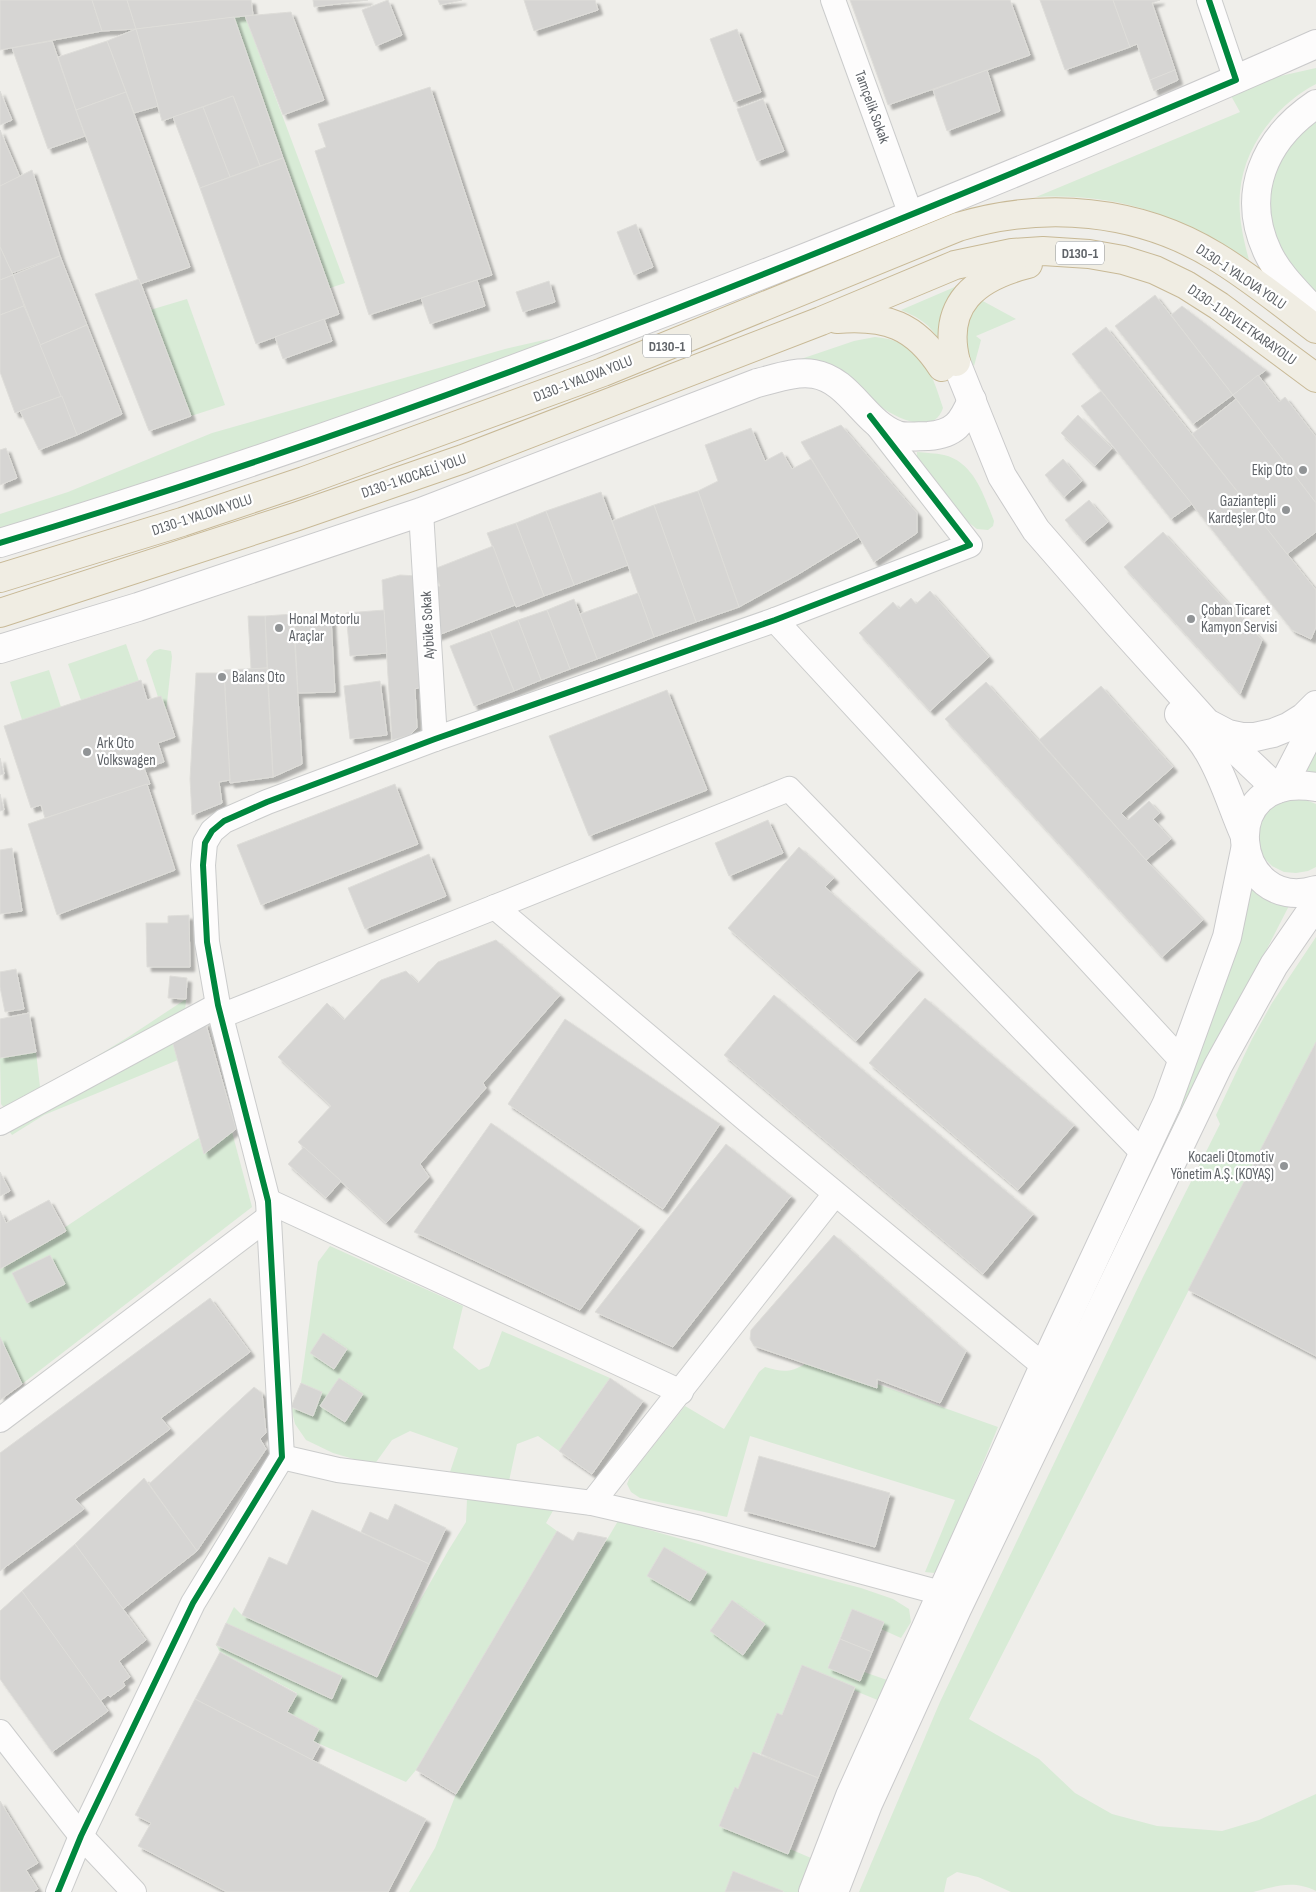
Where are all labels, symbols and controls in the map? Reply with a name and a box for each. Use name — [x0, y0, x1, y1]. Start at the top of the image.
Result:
street label: Tamçelik Sokak — [850, 68, 894, 146]
street label: D130-1 YALOVA YOLU — [1192, 240, 1290, 314]
road number: D130-1 — [1056, 242, 1104, 264]
street label: D130-1 DEVLETKARAYOLU — [1184, 280, 1300, 370]
road number: D130-1 — [643, 334, 691, 358]
street label: D130-1 YALOVA YOLU — [531, 351, 635, 407]
street label: D130-1 KOCAELİ YOLU — [359, 449, 469, 503]
place label: Ekip Oto — [1252, 461, 1293, 480]
marker: Ekip Oto — [1297, 464, 1309, 476]
street label: D130-1 YALOVA YOLU — [149, 490, 255, 540]
place label: Gaziantepli Kardeşler Oto — [1208, 492, 1276, 528]
marker: Gaziantepli Kardeşler Oto — [1280, 504, 1292, 516]
street label: Aybüke Sokak — [417, 590, 439, 661]
place label: Çoban Ticaret Kamyon Servisi — [1201, 601, 1278, 637]
place label: Honal Motorlu Araçlar — [288, 610, 359, 646]
marker: Çoban Ticaret Kamyon Servisi — [1185, 613, 1197, 625]
marker: Honal Motorlu Araçlar — [273, 622, 285, 634]
place label: Balans Oto — [232, 668, 285, 687]
marker: Balans Oto — [216, 671, 228, 683]
place label: Ark Oto Volkswagen — [96, 734, 156, 770]
marker: Ark Oto Volkswagen — [81, 746, 93, 758]
place label: Kocaeli Otomotiv Yönetim A.Ş. (KOYAŞ) — [1171, 1148, 1274, 1184]
marker: Kocaeli Otomotiv Yönetim A.Ş. (KOYAŞ) — [1278, 1160, 1290, 1172]

